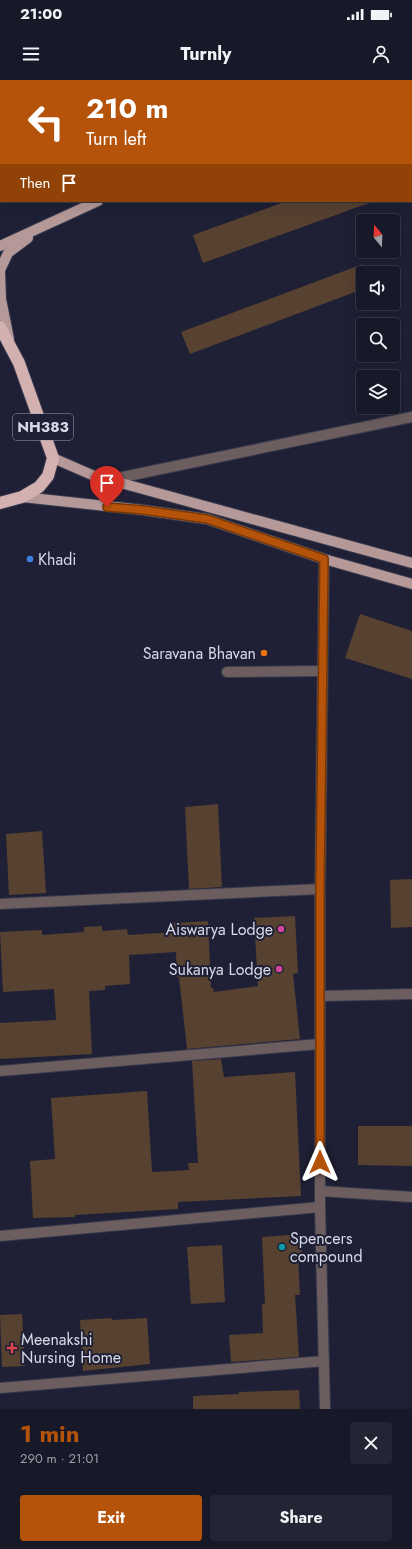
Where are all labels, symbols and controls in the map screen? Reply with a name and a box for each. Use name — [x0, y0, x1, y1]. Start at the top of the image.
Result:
text: 21:00 — [20, 3, 62, 25]
text: Turnly — [181, 41, 232, 67]
icon: menu — [20, 43, 42, 65]
icon: person — [370, 43, 392, 65]
text: 210 m — [86, 88, 169, 129]
icon: left — [20, 96, 72, 148]
text: Turn left — [86, 126, 146, 152]
text: Then — [20, 172, 50, 194]
icon: arrive — [58, 172, 80, 194]
north arrow — [356, 214, 400, 258]
map controls — [356, 214, 400, 414]
button: sound — [356, 266, 400, 310]
button: search — [356, 318, 400, 362]
button: layers — [356, 370, 400, 414]
road number: NH383 — [13, 414, 73, 440]
pin — [90, 466, 124, 507]
icon: arrive — [96, 472, 118, 494]
place label: Khadi — [38, 548, 76, 571]
marker: Khadi — [25, 554, 35, 564]
place label: Saravana Bhavan — [143, 642, 256, 665]
marker: Saravana Bhavan — [259, 648, 269, 658]
place label: Aiswarya Lodge — [165, 918, 273, 941]
marker: Aiswarya Lodge — [276, 924, 286, 934]
place label: Sukanya Lodge — [169, 958, 271, 981]
marker: Sukanya Lodge — [274, 964, 284, 974]
position arrow — [299, 1141, 341, 1183]
place label: Spencers compound — [290, 1227, 363, 1268]
marker: Spencers compound — [277, 1242, 287, 1252]
place label: Meenakshi Nursing Home — [21, 1328, 121, 1369]
marker: Meenakshi Nursing Home — [6, 1342, 18, 1354]
text: 1 min — [20, 1416, 80, 1451]
button: close — [350, 1422, 392, 1464]
text: 290 m · 21:01 — [20, 1449, 99, 1468]
button: Exit — [20, 1495, 202, 1541]
button: Share — [210, 1495, 392, 1541]

